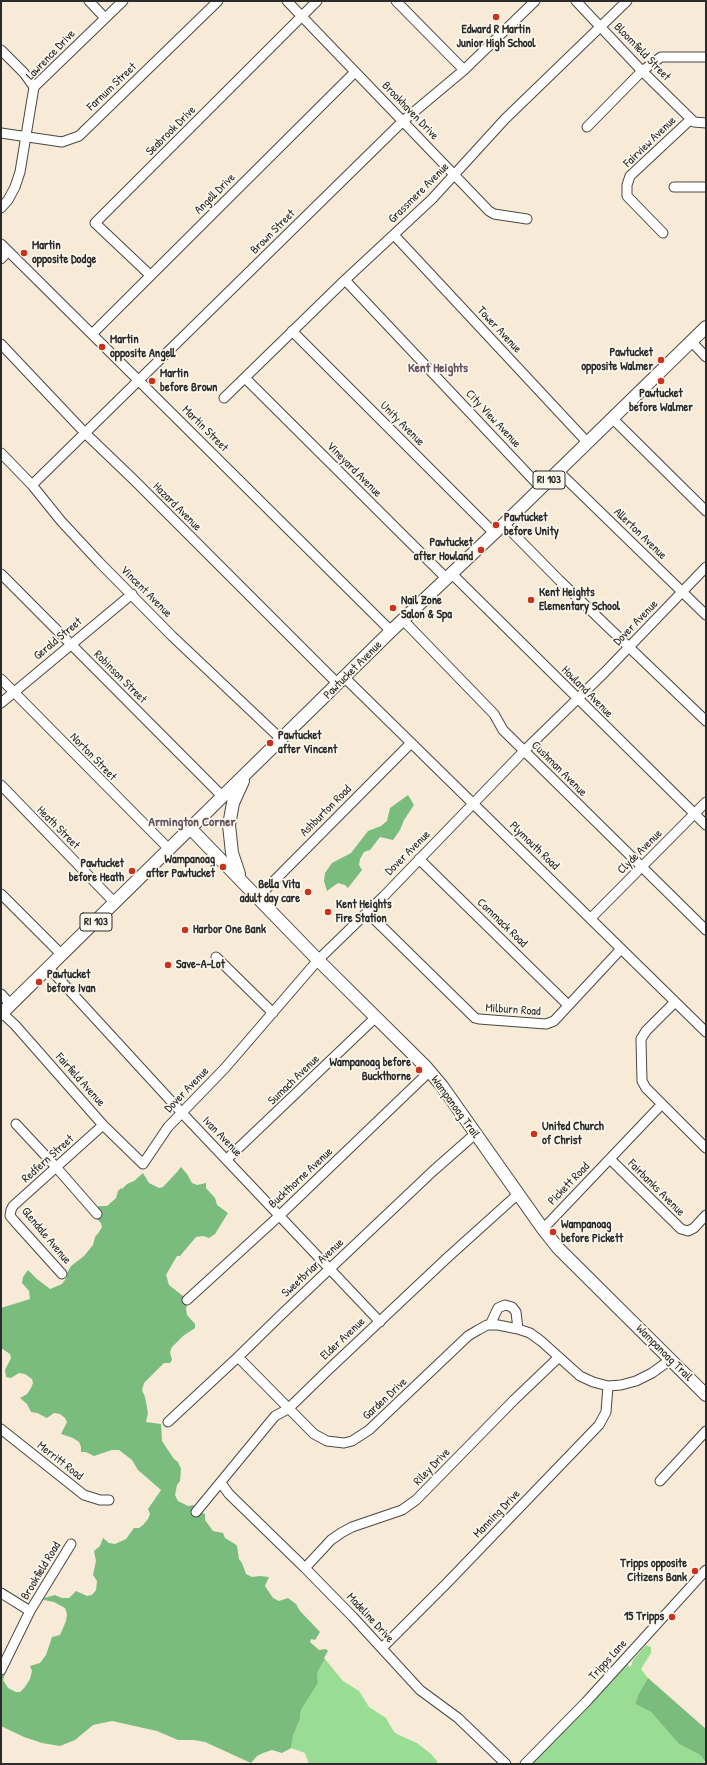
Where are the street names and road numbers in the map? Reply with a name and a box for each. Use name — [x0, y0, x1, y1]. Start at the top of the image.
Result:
street label: Bloomfield Street — [611, 20, 673, 84]
street label: Lawrence Drive — [23, 27, 79, 83]
street label: Farnum Street — [84, 60, 140, 114]
street label: Brookhaven Drive — [379, 79, 441, 143]
street label: Seabrook Drive — [143, 103, 199, 159]
street label: Fairview Avenue — [621, 113, 679, 171]
street label: Grassmere Avenue — [386, 160, 452, 226]
street label: Angell Drive — [192, 171, 238, 217]
street label: Brown Street — [248, 207, 298, 257]
street label: Tower Avenue — [474, 304, 524, 356]
street label: City View Avenue — [462, 387, 524, 451]
street label: Unity Avenue — [377, 399, 427, 449]
street label: Martin Street — [179, 403, 231, 455]
street label: Vineyard Avenue — [323, 439, 385, 501]
road number: RI 103 — [533, 471, 565, 489]
street label: Hazard Avenue — [150, 480, 204, 534]
street label: Allerton Avenue — [611, 505, 669, 563]
street label: Vincent Avenue — [117, 563, 175, 621]
street label: Dover Avenue — [611, 597, 661, 649]
street label: Gerald Street — [31, 615, 85, 663]
street label: Pawtucket Avenue — [321, 638, 385, 702]
street label: Robinson Street — [91, 648, 149, 706]
street label: Howland Avenue — [558, 663, 616, 721]
street label: Norton Street — [67, 730, 119, 784]
street label: Cushman Avenue — [528, 738, 590, 800]
street label: Ashburton Road — [297, 782, 355, 840]
street label: Heath Street — [33, 803, 83, 853]
street label: Plymouth Road — [506, 819, 562, 873]
street label: Dover Avenue — [382, 827, 434, 879]
street label: Clyde Avenue — [615, 827, 665, 877]
street label: Commack Road — [474, 895, 530, 951]
road number: RI 103 — [80, 913, 112, 931]
street label: Milburn Road — [485, 1001, 541, 1019]
street label: Fairfield Avenue — [52, 1050, 108, 1110]
street label: Sumach Avenue — [265, 1052, 323, 1108]
street label: Dover Avenue — [162, 1064, 212, 1116]
street label: Wampanoag Trail — [427, 1073, 483, 1141]
street label: Ivan Avenue — [199, 1114, 245, 1160]
street label: Redfern Street — [19, 1132, 77, 1186]
street label: Buckthorne Avenue — [266, 1145, 336, 1211]
street label: Fairbanks Avenue — [625, 1157, 687, 1219]
street label: Pickett Road — [545, 1160, 593, 1208]
street label: Glendale Avenue — [18, 1205, 74, 1267]
street label: Sweetbriar Avenue — [279, 1236, 347, 1300]
street label: Elder Avenue — [318, 1315, 368, 1363]
street label: Wampanoag Trail — [633, 1322, 695, 1384]
street label: Garden Drive — [360, 1375, 410, 1423]
street label: Merritt Road — [34, 1439, 86, 1483]
street label: Riley Drive — [411, 1445, 453, 1489]
street label: Manning Drive — [470, 1487, 524, 1541]
street label: Brookfield Road — [18, 1539, 64, 1603]
street label: Madeline Drive — [343, 1590, 397, 1646]
street label: Tripps Lane — [586, 1637, 630, 1683]

